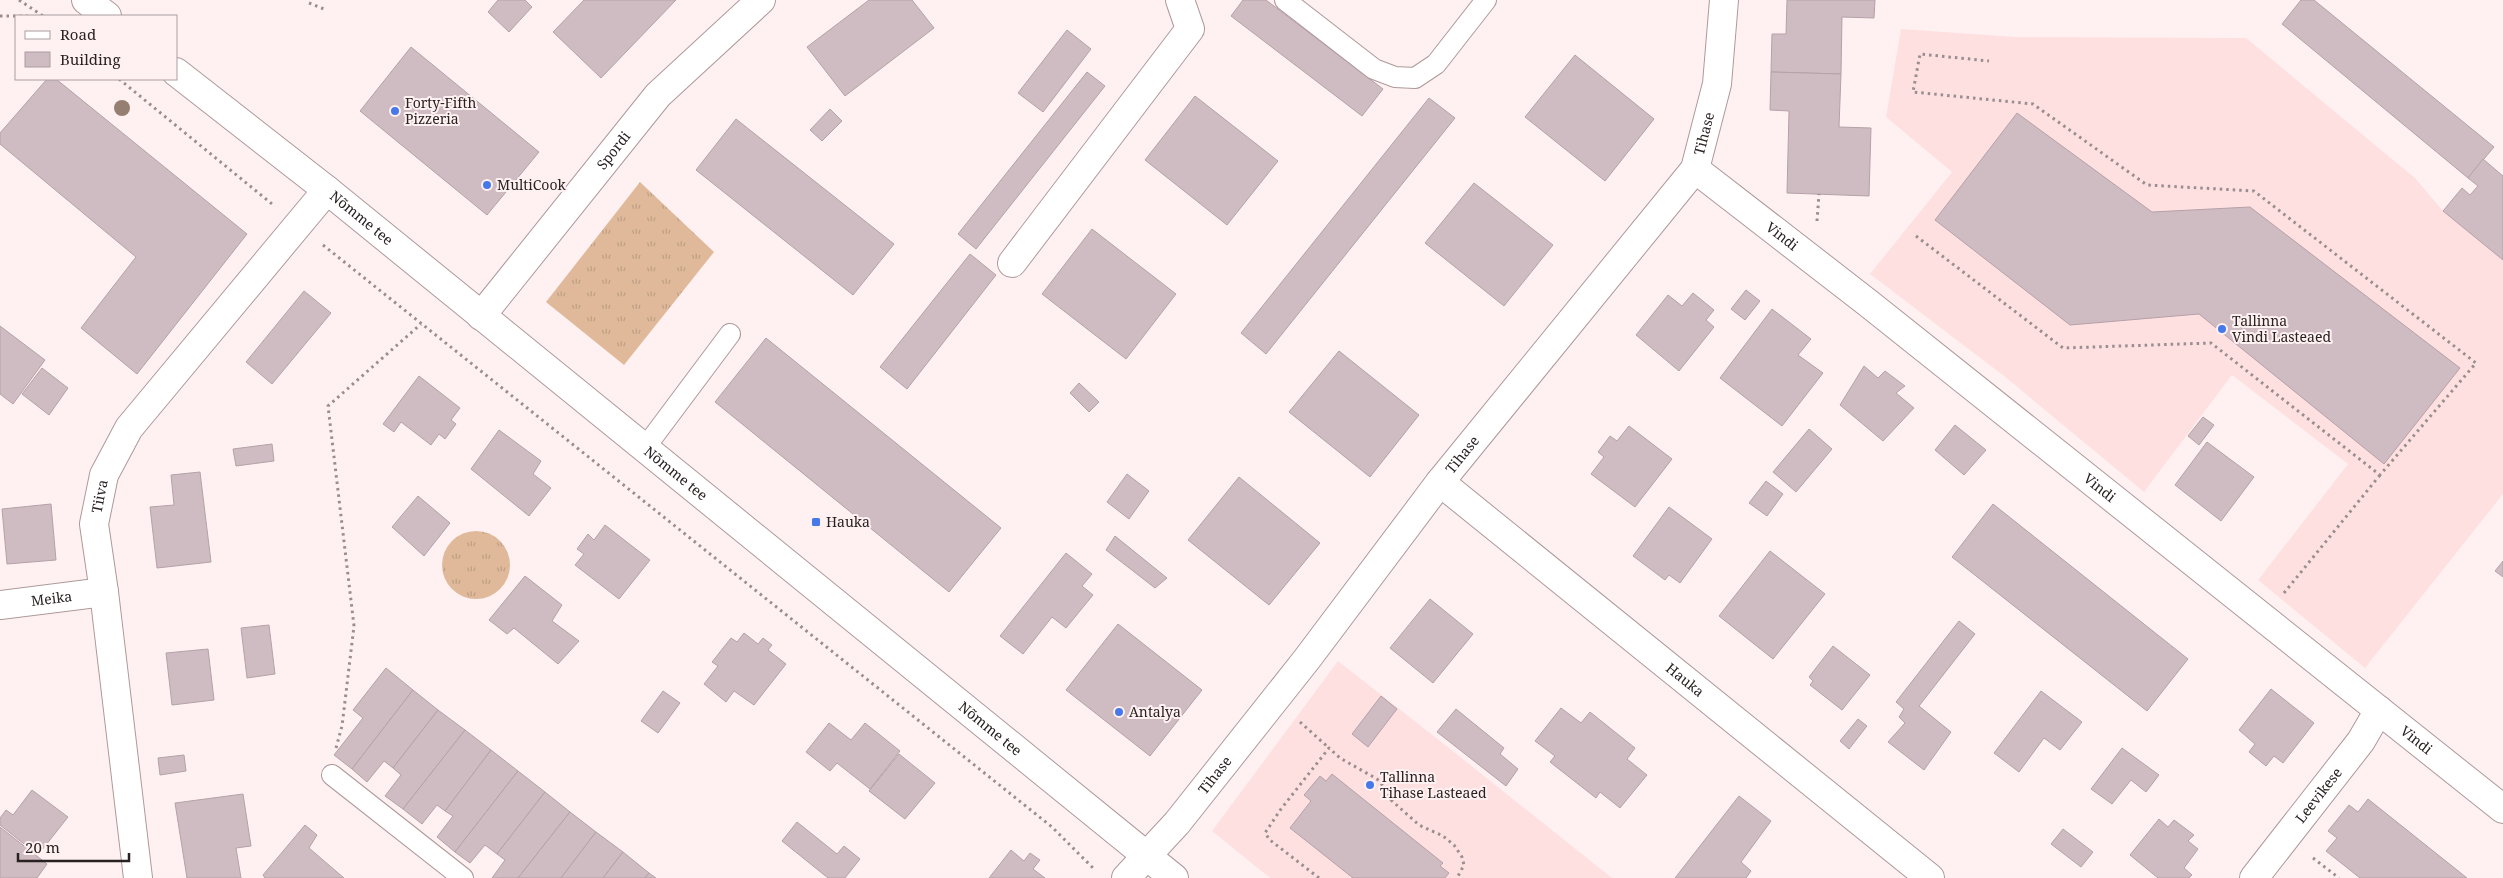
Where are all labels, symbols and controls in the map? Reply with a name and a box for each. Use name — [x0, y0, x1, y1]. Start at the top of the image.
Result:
legend — [15, 15, 178, 80]
text: Road — [60, 24, 96, 44]
text: Building — [60, 49, 121, 69]
place label: Forty-Fifth Pizzeria — [405, 93, 476, 128]
marker: Forty-Fifth Pizzeria — [389, 105, 401, 117]
street label: Tihase — [1689, 110, 1718, 157]
street label: Spordi — [592, 127, 635, 173]
place label: MultiCook — [497, 175, 567, 194]
marker: MultiCook — [481, 179, 493, 191]
street label: Nõmme tee — [326, 186, 397, 249]
street label: Vindi — [1762, 217, 1803, 255]
place label: Tallinna Vindi Lasteaed — [2232, 311, 2331, 346]
marker: Tallinna Vindi Lasteaed — [2216, 323, 2228, 335]
street label: Tihase — [1441, 431, 1483, 477]
street label: Nõmme tee — [641, 441, 712, 504]
street label: Vindi — [2080, 469, 2120, 506]
street label: Tiiva — [86, 478, 112, 515]
place label: Hauka — [826, 512, 870, 531]
marker: Hauka — [810, 516, 822, 528]
street label: Meika — [30, 586, 73, 610]
street label: Hauka — [1662, 658, 1708, 701]
street label: Nõmme tee — [955, 697, 1026, 760]
place label: Antalya — [1129, 702, 1181, 721]
marker: Antalya — [1113, 706, 1125, 718]
street label: Vindi — [2397, 721, 2437, 759]
street label: Tihase — [1193, 752, 1236, 798]
street label: Leevikese — [2291, 763, 2346, 827]
place label: Tallinna Tihase Lasteaed — [1380, 767, 1487, 802]
marker: Tallinna Tihase Lasteaed — [1364, 779, 1376, 791]
scale bar — [18, 830, 129, 862]
text: 20 m — [25, 837, 60, 857]

